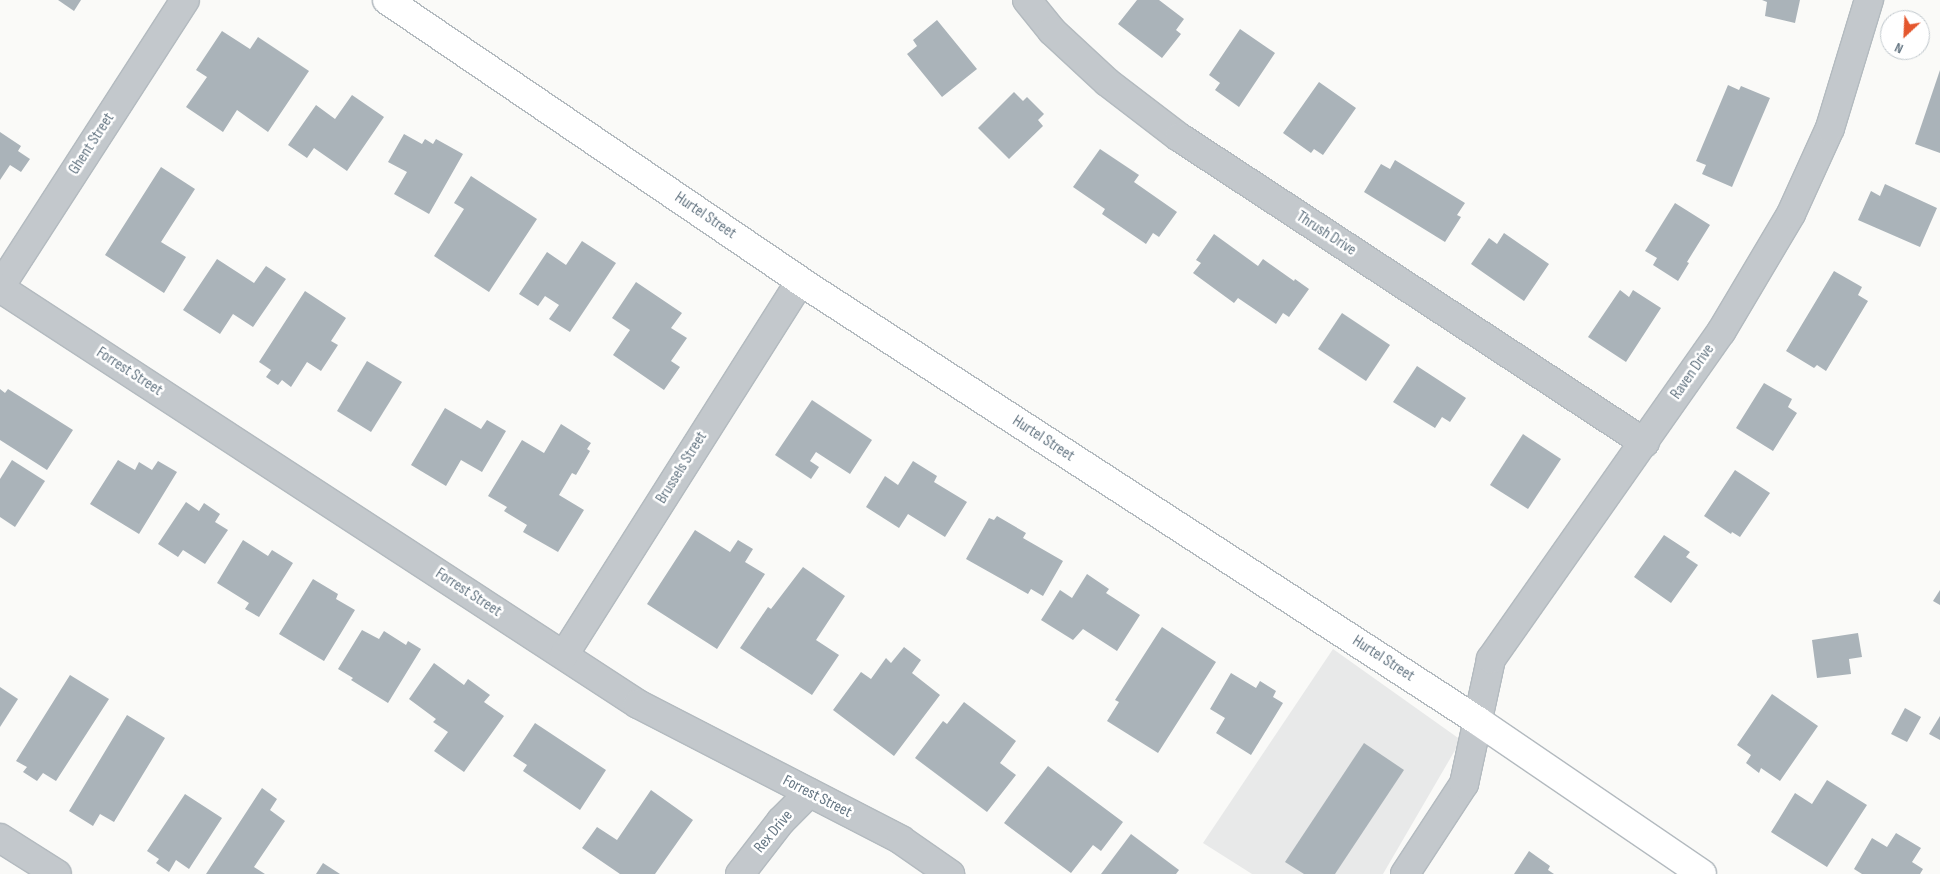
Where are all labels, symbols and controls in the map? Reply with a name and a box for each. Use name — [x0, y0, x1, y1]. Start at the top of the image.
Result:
north arrow — [1880, 10, 1930, 60]
text: N — [1892, 39, 1906, 57]
street label: Ghent Street — [65, 110, 119, 178]
street label: Hurtel Street — [671, 188, 739, 244]
street label: Thrush Drive — [1292, 208, 1360, 260]
street label: Raven Drive — [1667, 341, 1719, 403]
street label: Forrest Street — [92, 344, 166, 400]
street label: Hurtel Street — [1008, 412, 1078, 466]
street label: Brussels Street — [652, 428, 712, 508]
street label: Forrest Street — [431, 565, 505, 621]
street label: Hurtel Street — [1348, 632, 1418, 686]
street label: Forrest Street — [779, 771, 855, 823]
street label: Rex Drive — [751, 807, 797, 857]

